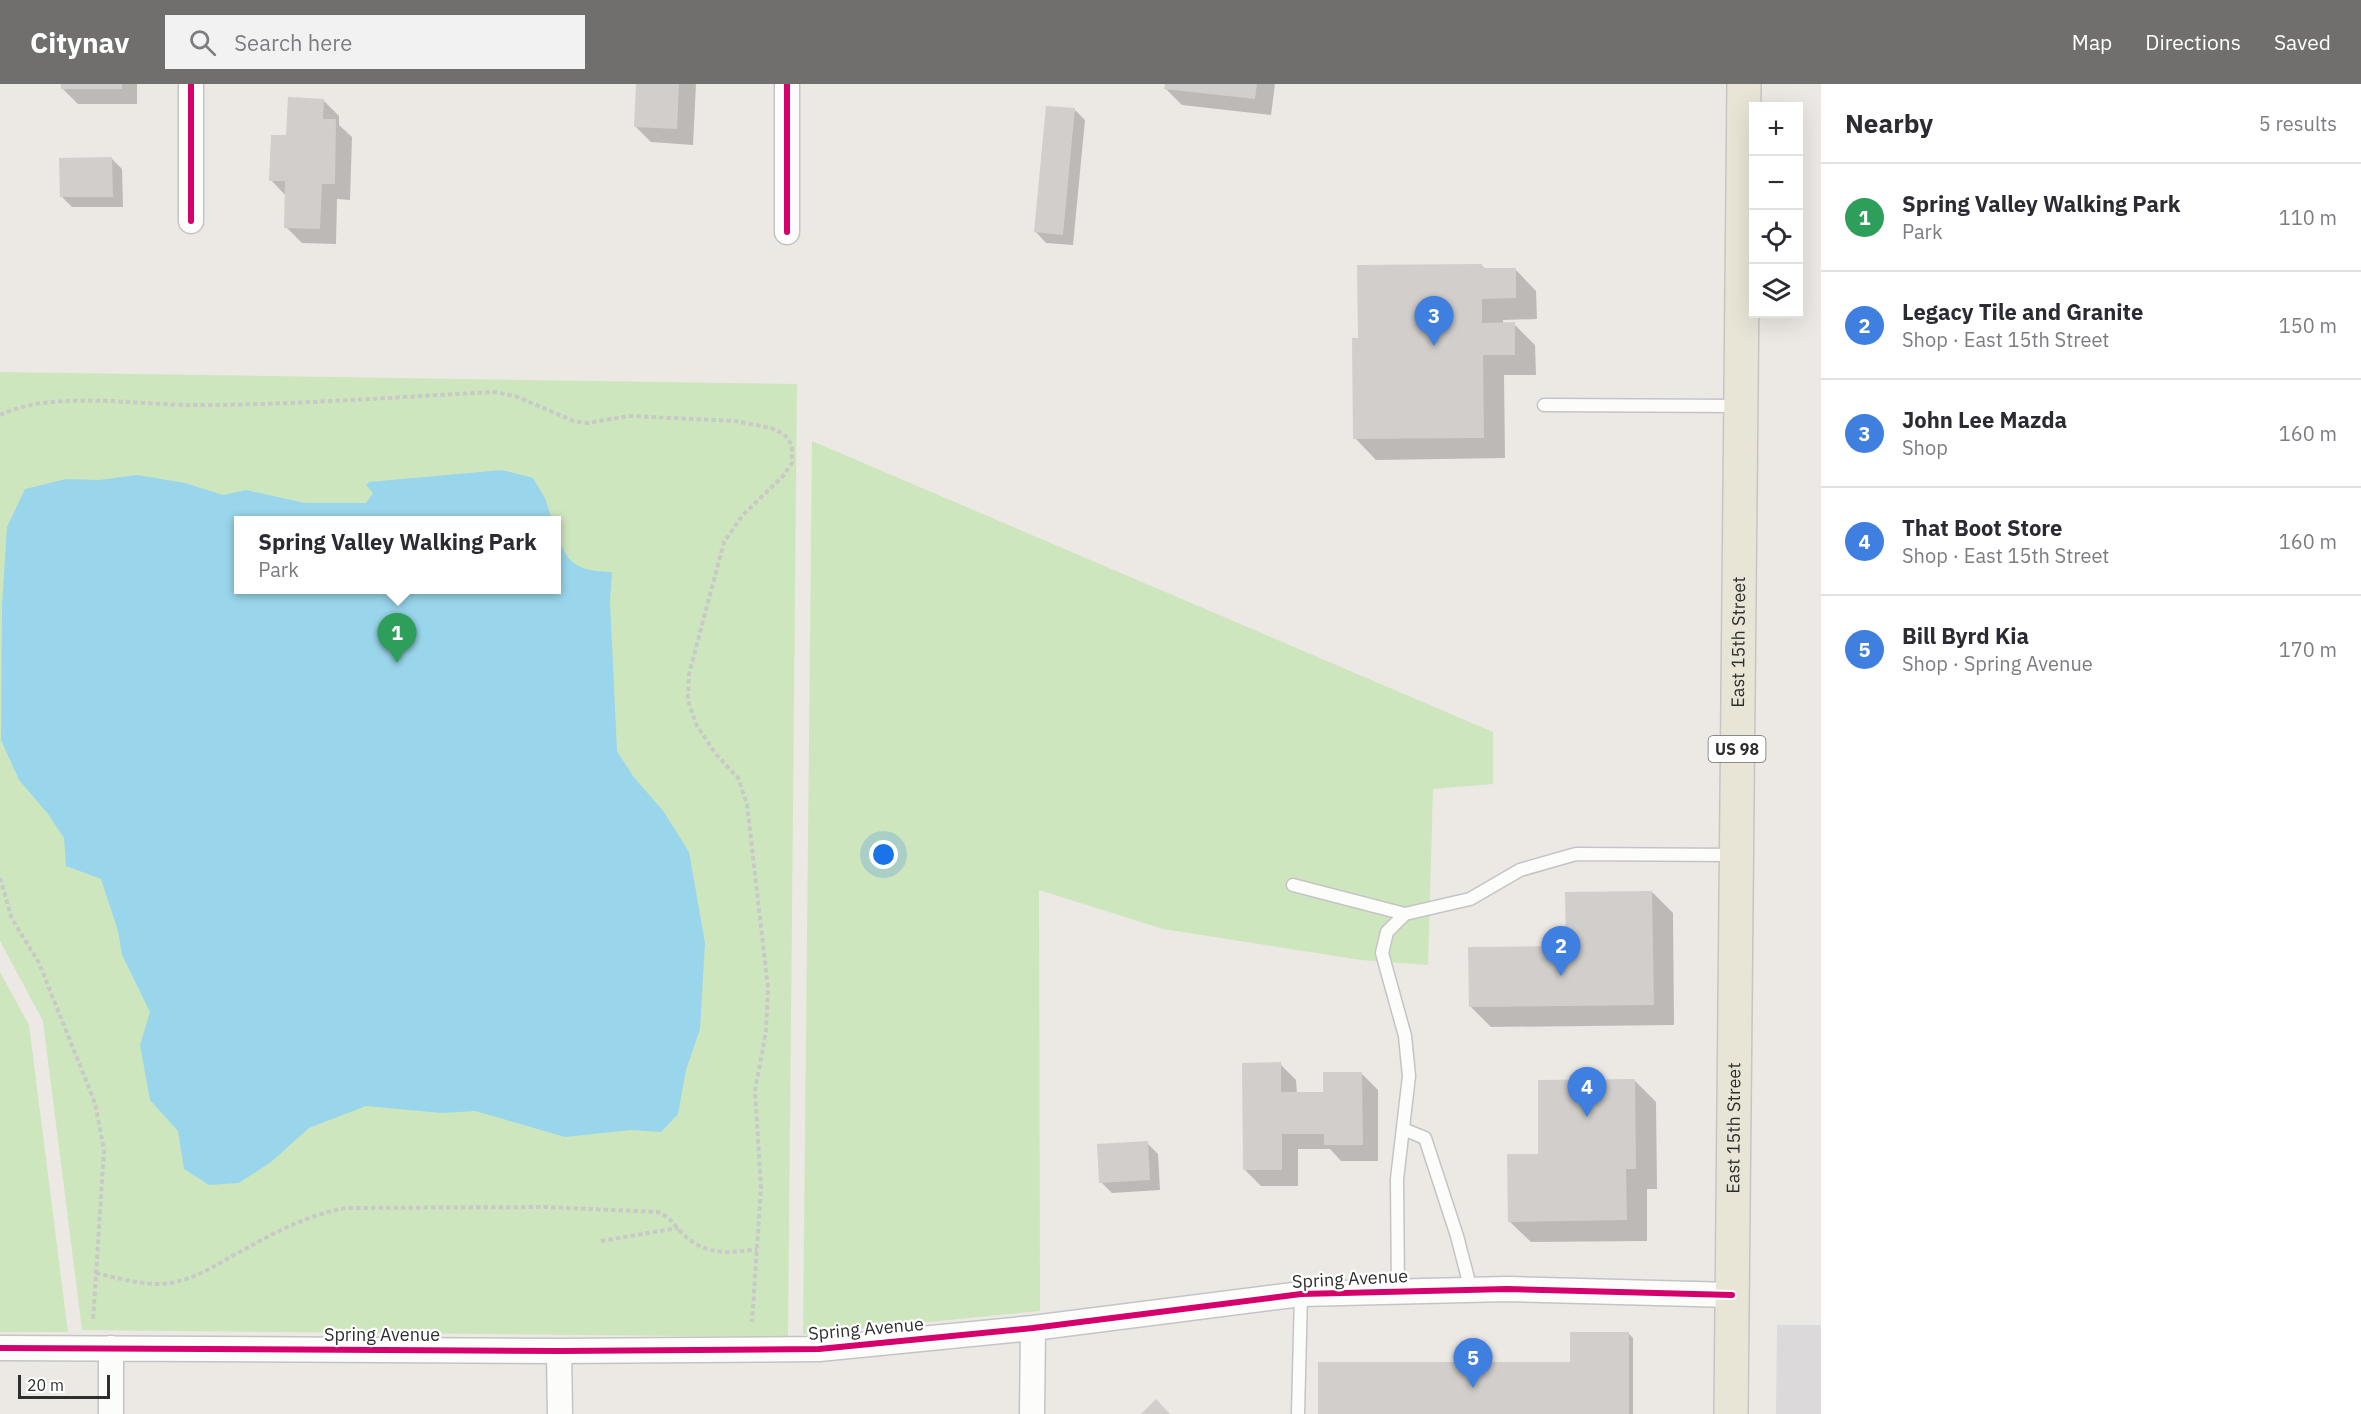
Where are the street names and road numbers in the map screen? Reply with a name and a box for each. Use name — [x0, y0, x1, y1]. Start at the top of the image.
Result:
street label: East 15th Street — [1726, 576, 1750, 708]
road number: US 98 — [1708, 736, 1766, 762]
street label: East 15th Street — [1721, 1062, 1745, 1194]
street label: Spring Avenue — [1291, 1264, 1409, 1293]
street label: Spring Avenue — [807, 1312, 925, 1345]
street label: Spring Avenue — [324, 1323, 440, 1346]

